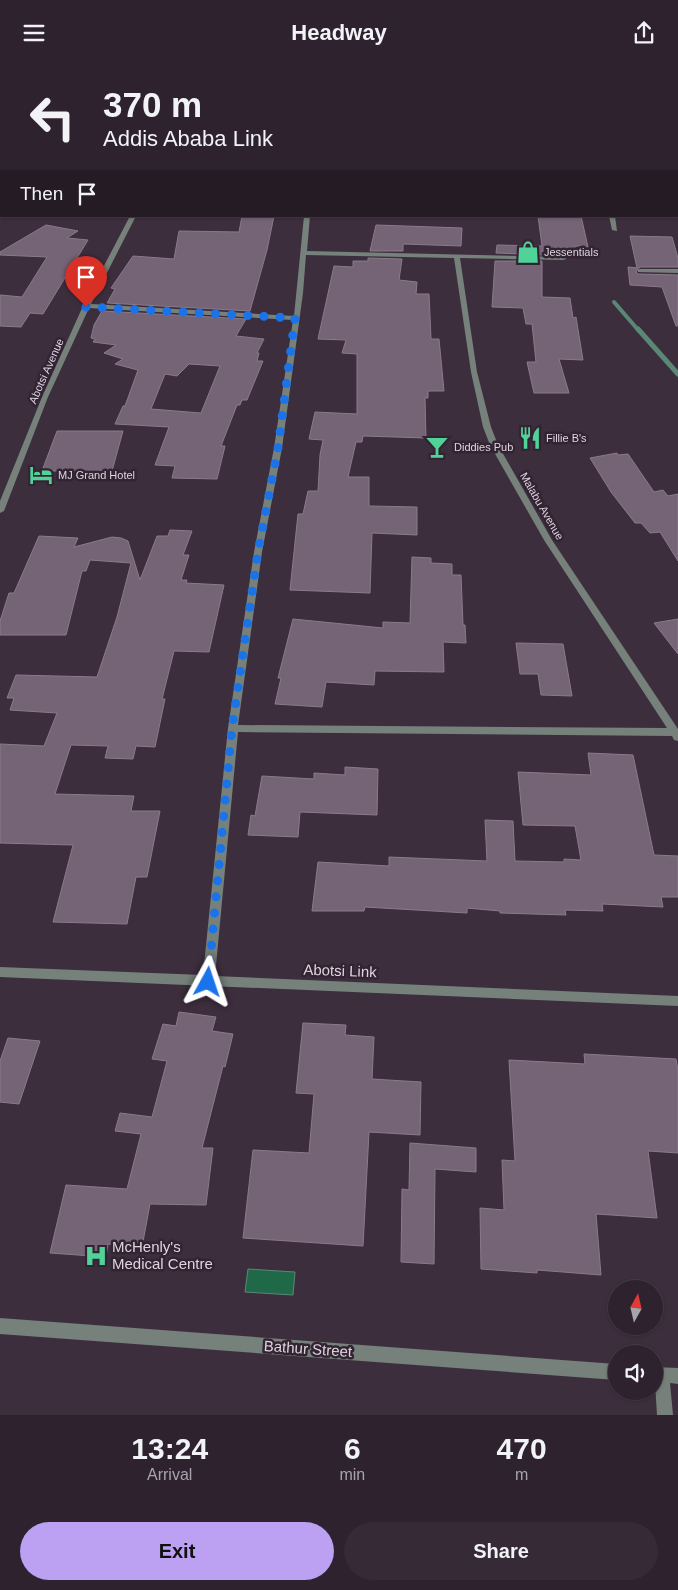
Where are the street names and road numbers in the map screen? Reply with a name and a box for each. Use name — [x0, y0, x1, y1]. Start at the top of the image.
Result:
street label: Abotsi Avenue — [26, 337, 66, 405]
street label: Malabu Avenue — [518, 470, 566, 542]
street label: Abotsi Link — [303, 961, 377, 980]
street label: Bathur Street — [263, 1337, 354, 1360]

